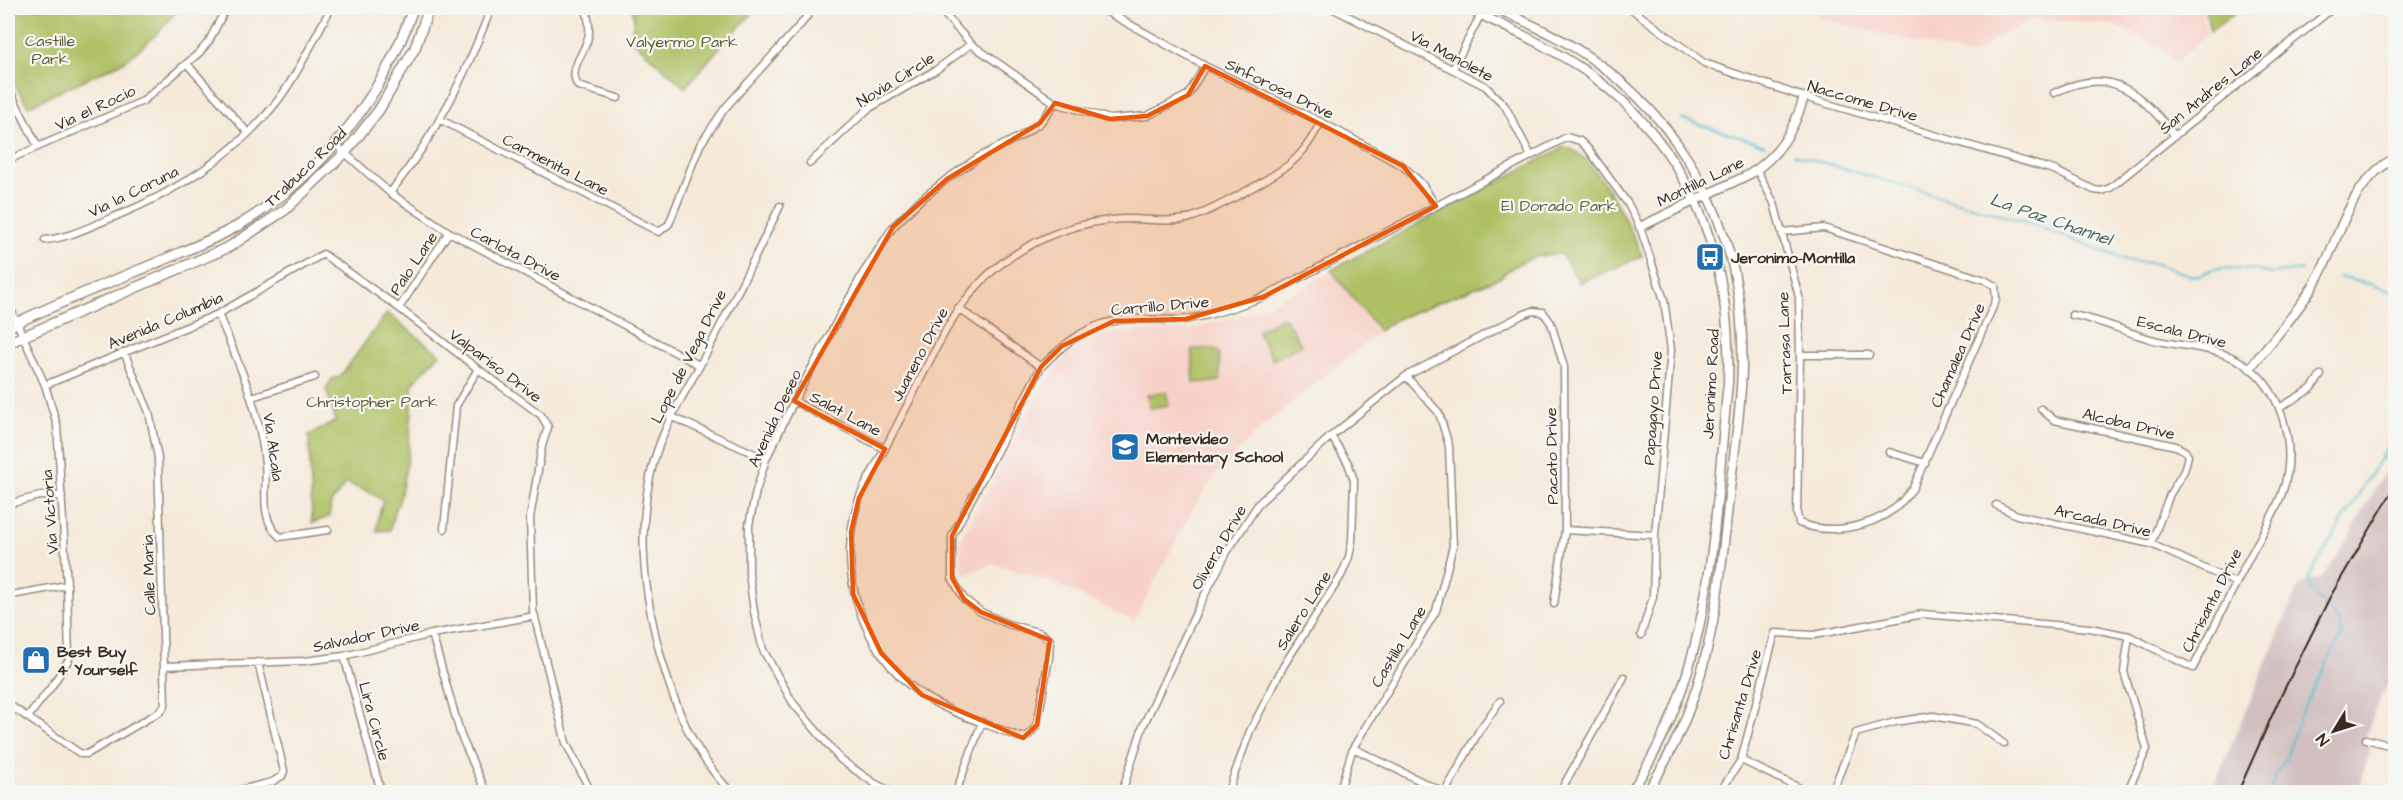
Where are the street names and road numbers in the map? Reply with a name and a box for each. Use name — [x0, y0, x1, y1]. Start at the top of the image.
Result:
street label: Via Manolete — [1406, 25, 1497, 87]
street label: San Andres Lane — [2154, 42, 2267, 139]
street label: Novia Circle — [852, 47, 939, 113]
street label: Sinforosa Drive — [1222, 53, 1338, 125]
street label: Naccome Drive — [1805, 75, 1921, 127]
street label: Via el Rocio — [52, 80, 139, 136]
street label: Trabuco Road — [260, 123, 352, 213]
street label: Carmenita Lane — [499, 129, 613, 201]
street label: Montilla Lane — [1653, 151, 1748, 213]
street label: Via la Coruna — [85, 161, 182, 223]
street label: Carlota Drive — [466, 221, 565, 287]
street label: Palo Lane — [385, 227, 443, 300]
street label: Lope de Vega Drive — [646, 285, 733, 428]
street label: Avenida Columbia — [104, 287, 226, 355]
street label: Carrillo Drive — [1110, 291, 1210, 321]
street label: Tarrasa Lane — [1772, 291, 1798, 394]
street label: Chamalea Drive — [1925, 299, 1991, 411]
street label: Juaneno Drive — [886, 303, 954, 405]
street label: Escala Drive — [2135, 310, 2229, 354]
street label: Valpariso Drive — [444, 324, 547, 408]
street label: Jeronimo Road — [1697, 329, 1725, 440]
street label: Papagayo Drive — [1638, 350, 1669, 466]
street label: Avenida Deseo — [743, 366, 807, 471]
street label: Salat Lane — [806, 386, 885, 442]
street label: Alcoba Drive — [2081, 403, 2177, 445]
street label: Pacato Drive — [1540, 407, 1564, 505]
street label: Via Alcala — [257, 412, 289, 483]
street label: Via Victoria — [36, 469, 64, 555]
street label: Arcada Drive — [2052, 499, 2154, 543]
street label: Olivera Drive — [1186, 501, 1252, 594]
street label: Calle Maria — [137, 534, 161, 615]
street label: Chrisanta Drive — [2176, 544, 2248, 656]
street label: Salero Lane — [1271, 566, 1337, 654]
street label: Castilla Lane — [1366, 601, 1432, 692]
street label: Salvador Drive — [311, 614, 422, 658]
street label: Chrisanta Drive — [1713, 646, 1767, 762]
street label: Lira Circle — [353, 679, 395, 763]

